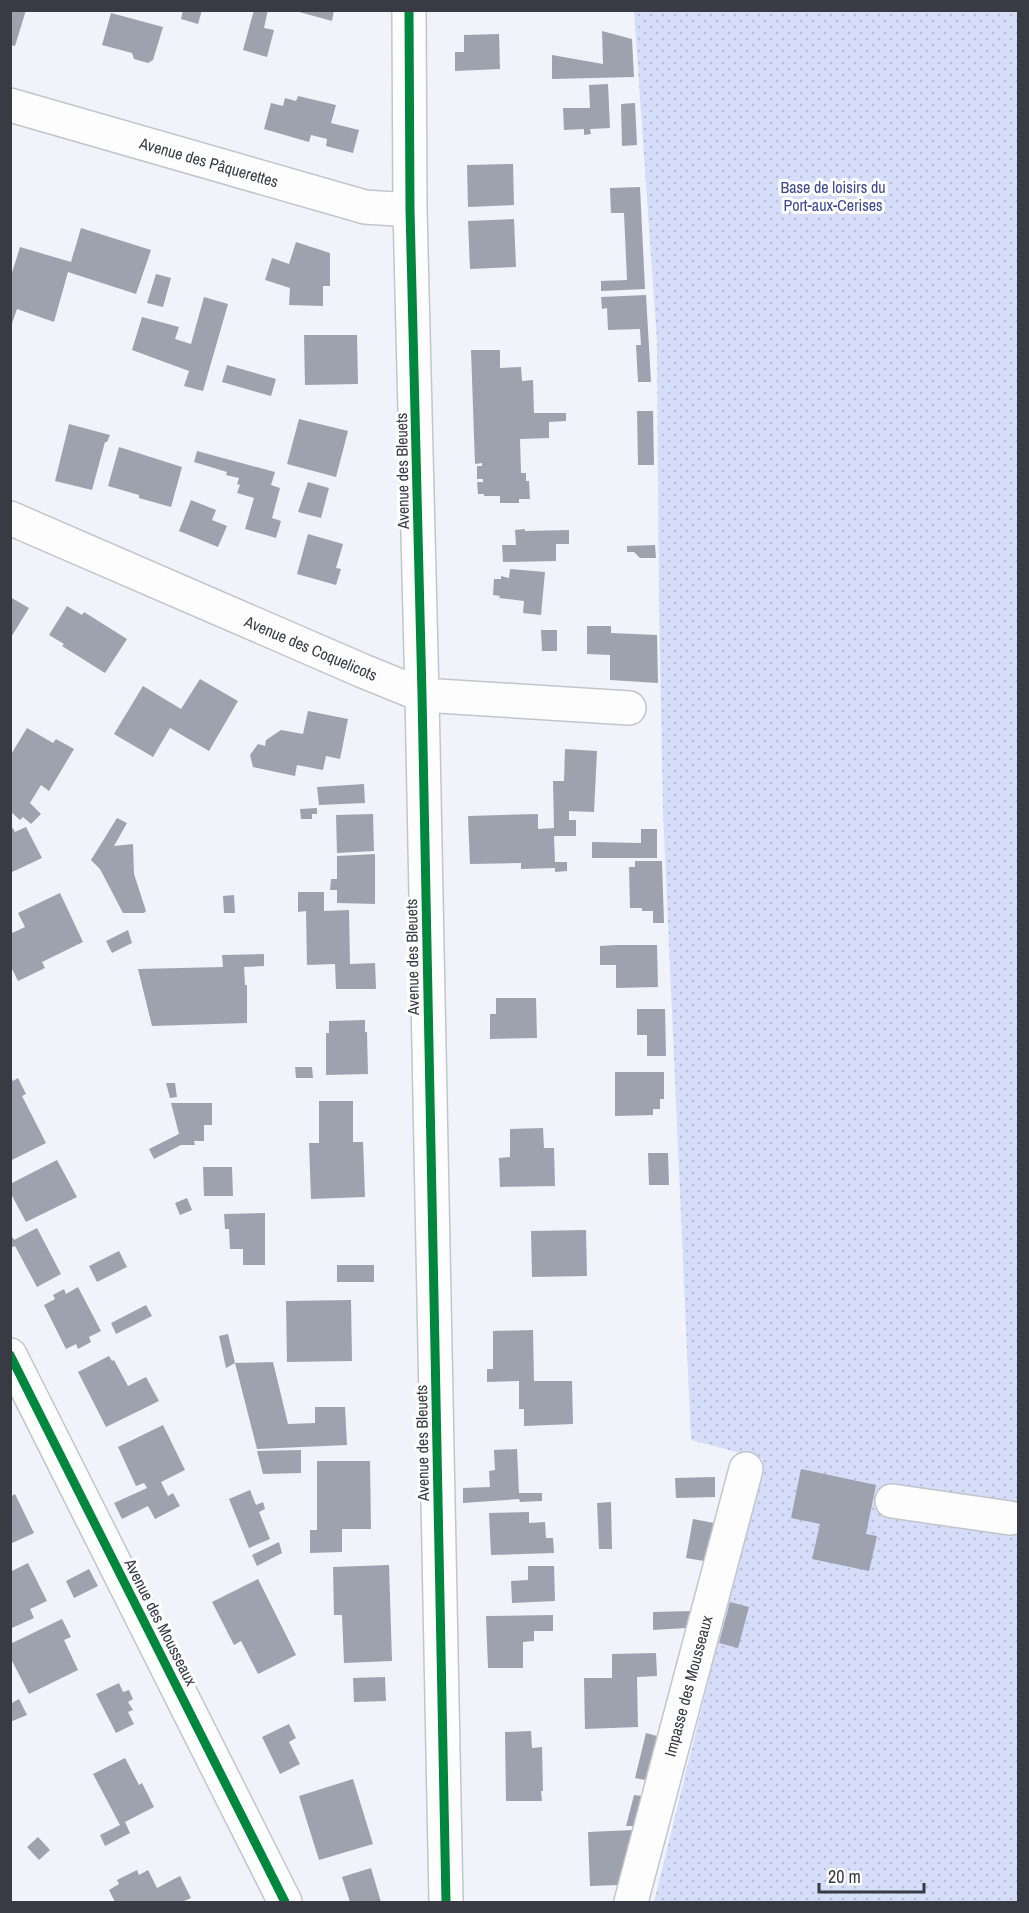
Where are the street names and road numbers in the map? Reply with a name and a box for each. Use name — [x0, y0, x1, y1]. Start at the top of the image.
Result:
street label: Avenue des Pâquerettes — [136, 131, 281, 192]
street label: Avenue des Bleuets — [390, 413, 414, 530]
street label: Avenue des Coquelicots — [240, 610, 381, 686]
street label: Avenue des Bleuets — [400, 899, 424, 1016]
street label: Avenue des Bleuets — [410, 1385, 434, 1502]
street label: Avenue des Mousseaux — [119, 1554, 203, 1690]
street label: Impasse des Mousseaux — [659, 1613, 718, 1759]

